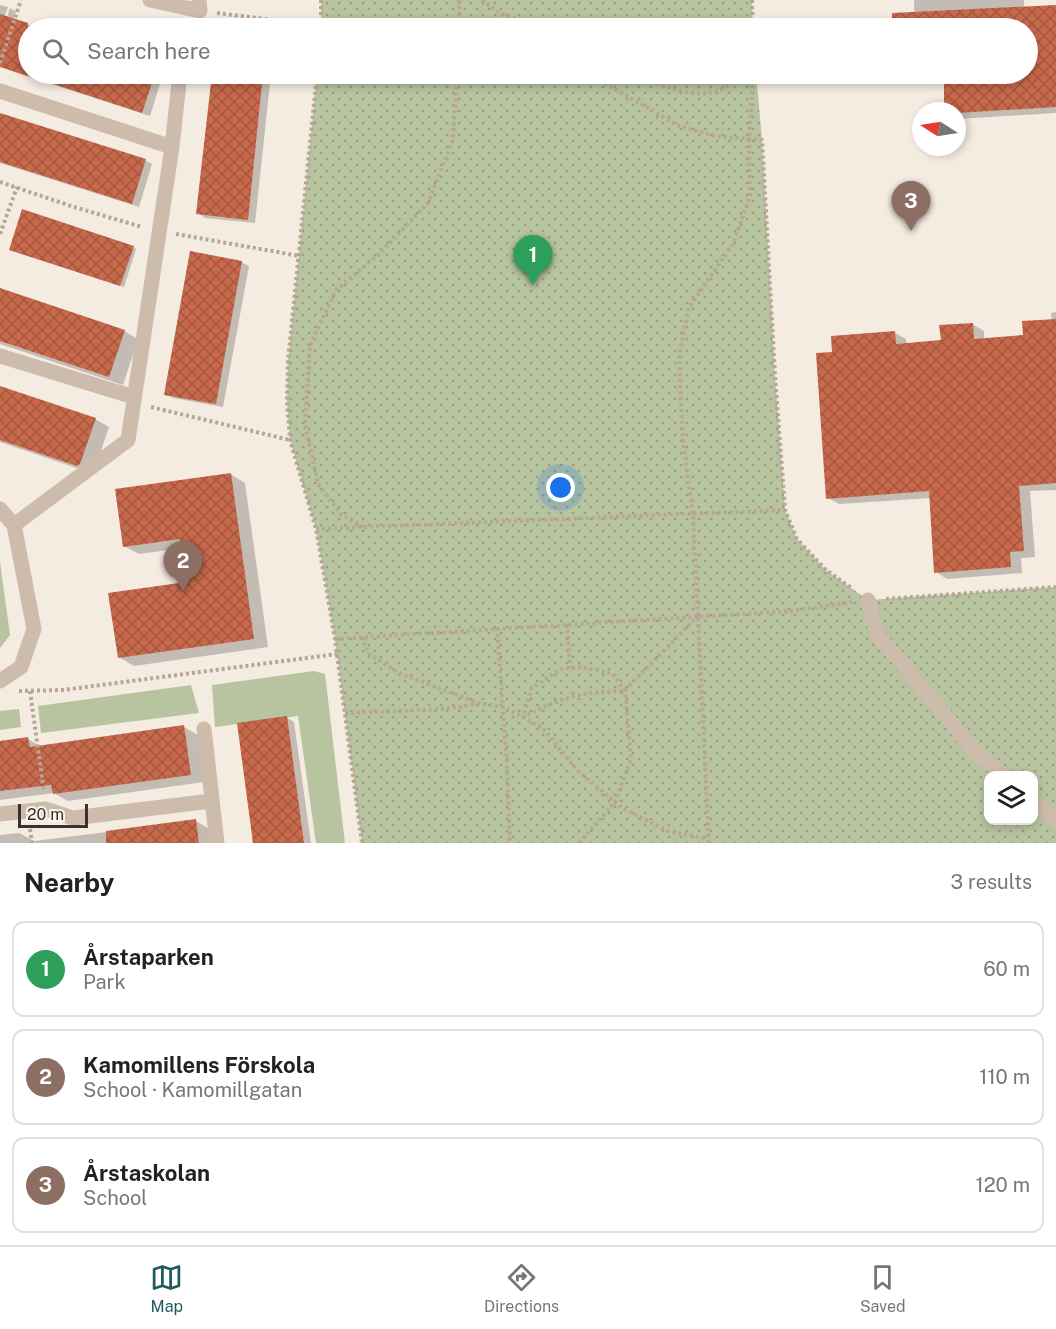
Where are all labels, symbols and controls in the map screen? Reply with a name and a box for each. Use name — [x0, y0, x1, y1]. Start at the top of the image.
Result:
search box — [18, 18, 1038, 84]
icon: search — [39, 35, 72, 68]
text: Search here — [87, 38, 211, 64]
north arrow — [912, 102, 966, 156]
pin: 3 — [892, 182, 930, 231]
pin: 1 — [514, 236, 552, 285]
your location — [546, 473, 575, 502]
pin: 2 — [164, 542, 202, 591]
map controls — [984, 771, 1038, 825]
button: layers — [984, 771, 1038, 825]
scale bar — [18, 801, 88, 828]
text: 20 m — [27, 805, 64, 824]
text: Nearby — [24, 867, 114, 898]
text: 3 results — [951, 870, 1032, 894]
text: Årstaparken — [83, 944, 214, 970]
text: 1 — [41, 957, 50, 981]
text: 60 m — [983, 957, 1030, 981]
text: Park — [83, 970, 126, 994]
text: Kamomillens Förskola — [83, 1052, 315, 1078]
text: 2 — [39, 1065, 52, 1089]
text: 110 m — [979, 1065, 1030, 1089]
text: School · Kamomillgatan — [83, 1078, 302, 1102]
text: Årstaskolan — [83, 1160, 210, 1186]
text: 3 — [39, 1173, 52, 1197]
text: 120 m — [976, 1173, 1030, 1197]
text: School — [83, 1186, 147, 1210]
tab: Map — [150, 1261, 183, 1316]
tab: Directions — [484, 1261, 559, 1316]
tab: Saved — [860, 1261, 906, 1316]

